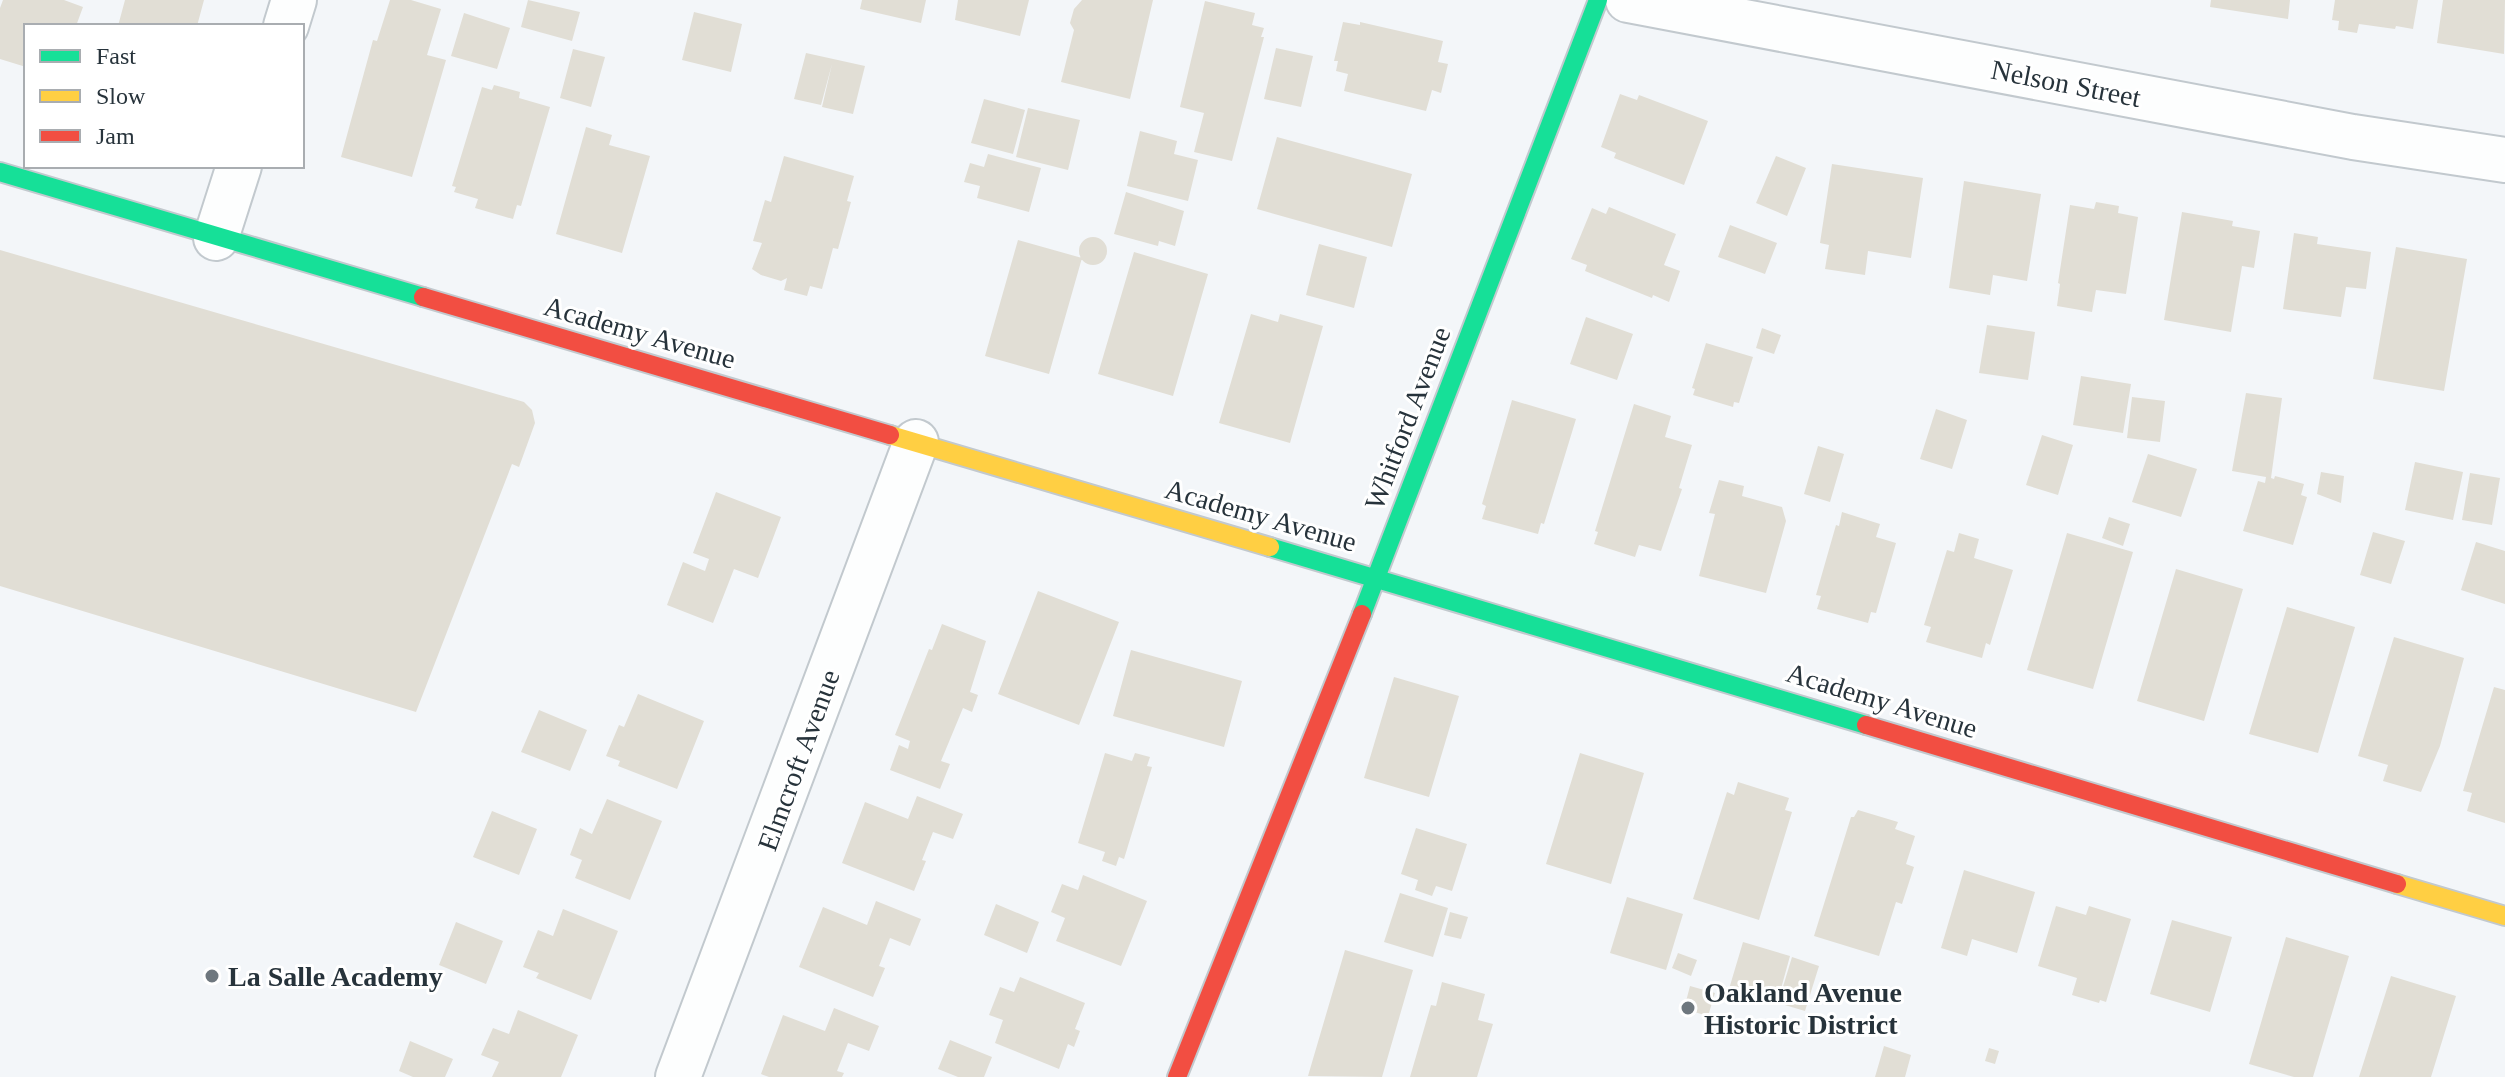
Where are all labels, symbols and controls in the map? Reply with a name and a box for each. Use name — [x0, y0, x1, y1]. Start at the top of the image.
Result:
legend — [24, 24, 304, 168]
text: Fast — [96, 43, 136, 69]
street label: Nelson Street — [1989, 54, 2144, 113]
text: Slow — [96, 83, 146, 109]
text: Jam — [96, 123, 135, 149]
street label: Academy Avenue — [541, 290, 739, 375]
street label: Whitford Avenue — [1358, 322, 1457, 514]
street label: Academy Avenue — [1162, 473, 1360, 558]
street label: Academy Avenue — [1783, 657, 1981, 744]
street label: Elmcroft Avenue — [751, 666, 846, 855]
place label: La Salle Academy — [228, 961, 443, 992]
marker: La Salle Academy — [203, 967, 221, 985]
place label: Oakland Avenue Historic District — [1704, 977, 1902, 1040]
marker: Oakland Avenue Historic District — [1679, 999, 1697, 1017]

